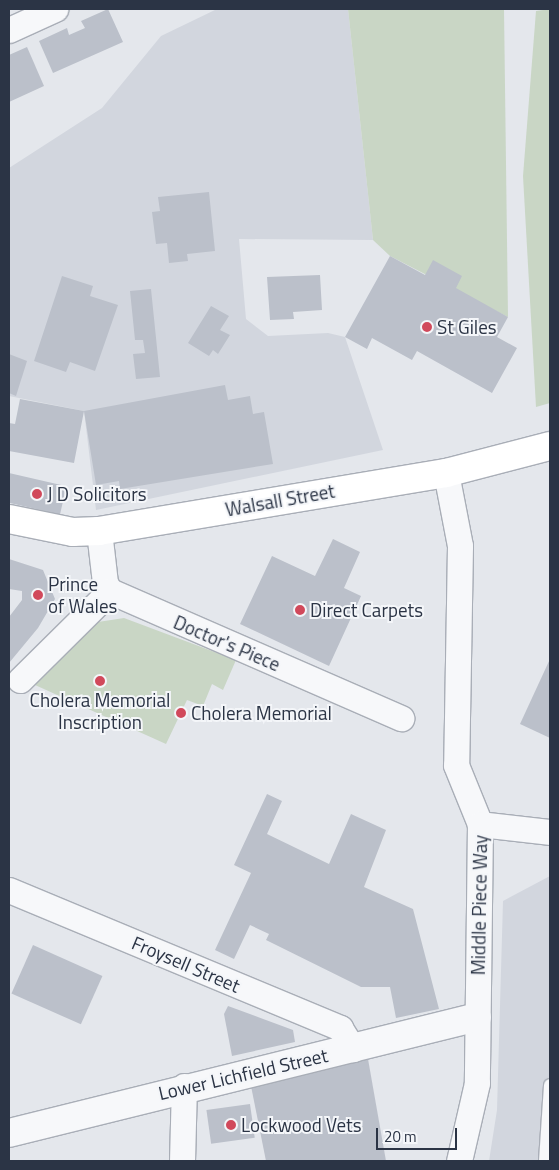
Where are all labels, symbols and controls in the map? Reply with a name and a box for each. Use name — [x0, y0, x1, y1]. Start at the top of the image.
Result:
place label: St Giles — [437, 316, 497, 338]
marker: St Giles — [421, 321, 433, 333]
street label: Walsall Street — [223, 479, 337, 521]
place label: J D Solicitors — [47, 483, 147, 505]
marker: J D Solicitors — [31, 488, 43, 500]
place label: Prince of Wales — [48, 573, 117, 617]
marker: Prince of Wales — [32, 589, 44, 601]
place label: Direct Carpets — [310, 599, 423, 621]
marker: Direct Carpets — [294, 604, 306, 616]
street label: Doctor's Piece — [170, 610, 284, 676]
marker: Cholera Memorial Inscription — [94, 675, 106, 687]
place label: Cholera Memorial Inscription — [30, 689, 170, 733]
place label: Cholera Memorial — [191, 702, 332, 724]
marker: Cholera Memorial — [175, 707, 187, 719]
street label: Middle Piece Way — [466, 835, 492, 975]
street label: Froysell Street — [129, 931, 243, 997]
street label: Lower Lichfield Street — [156, 1043, 330, 1105]
place label: Lockwood Vets — [241, 1114, 362, 1136]
scale bar — [379, 1118, 460, 1150]
marker: Lockwood Vets — [225, 1119, 237, 1131]
text: 20 m — [384, 1125, 417, 1148]

